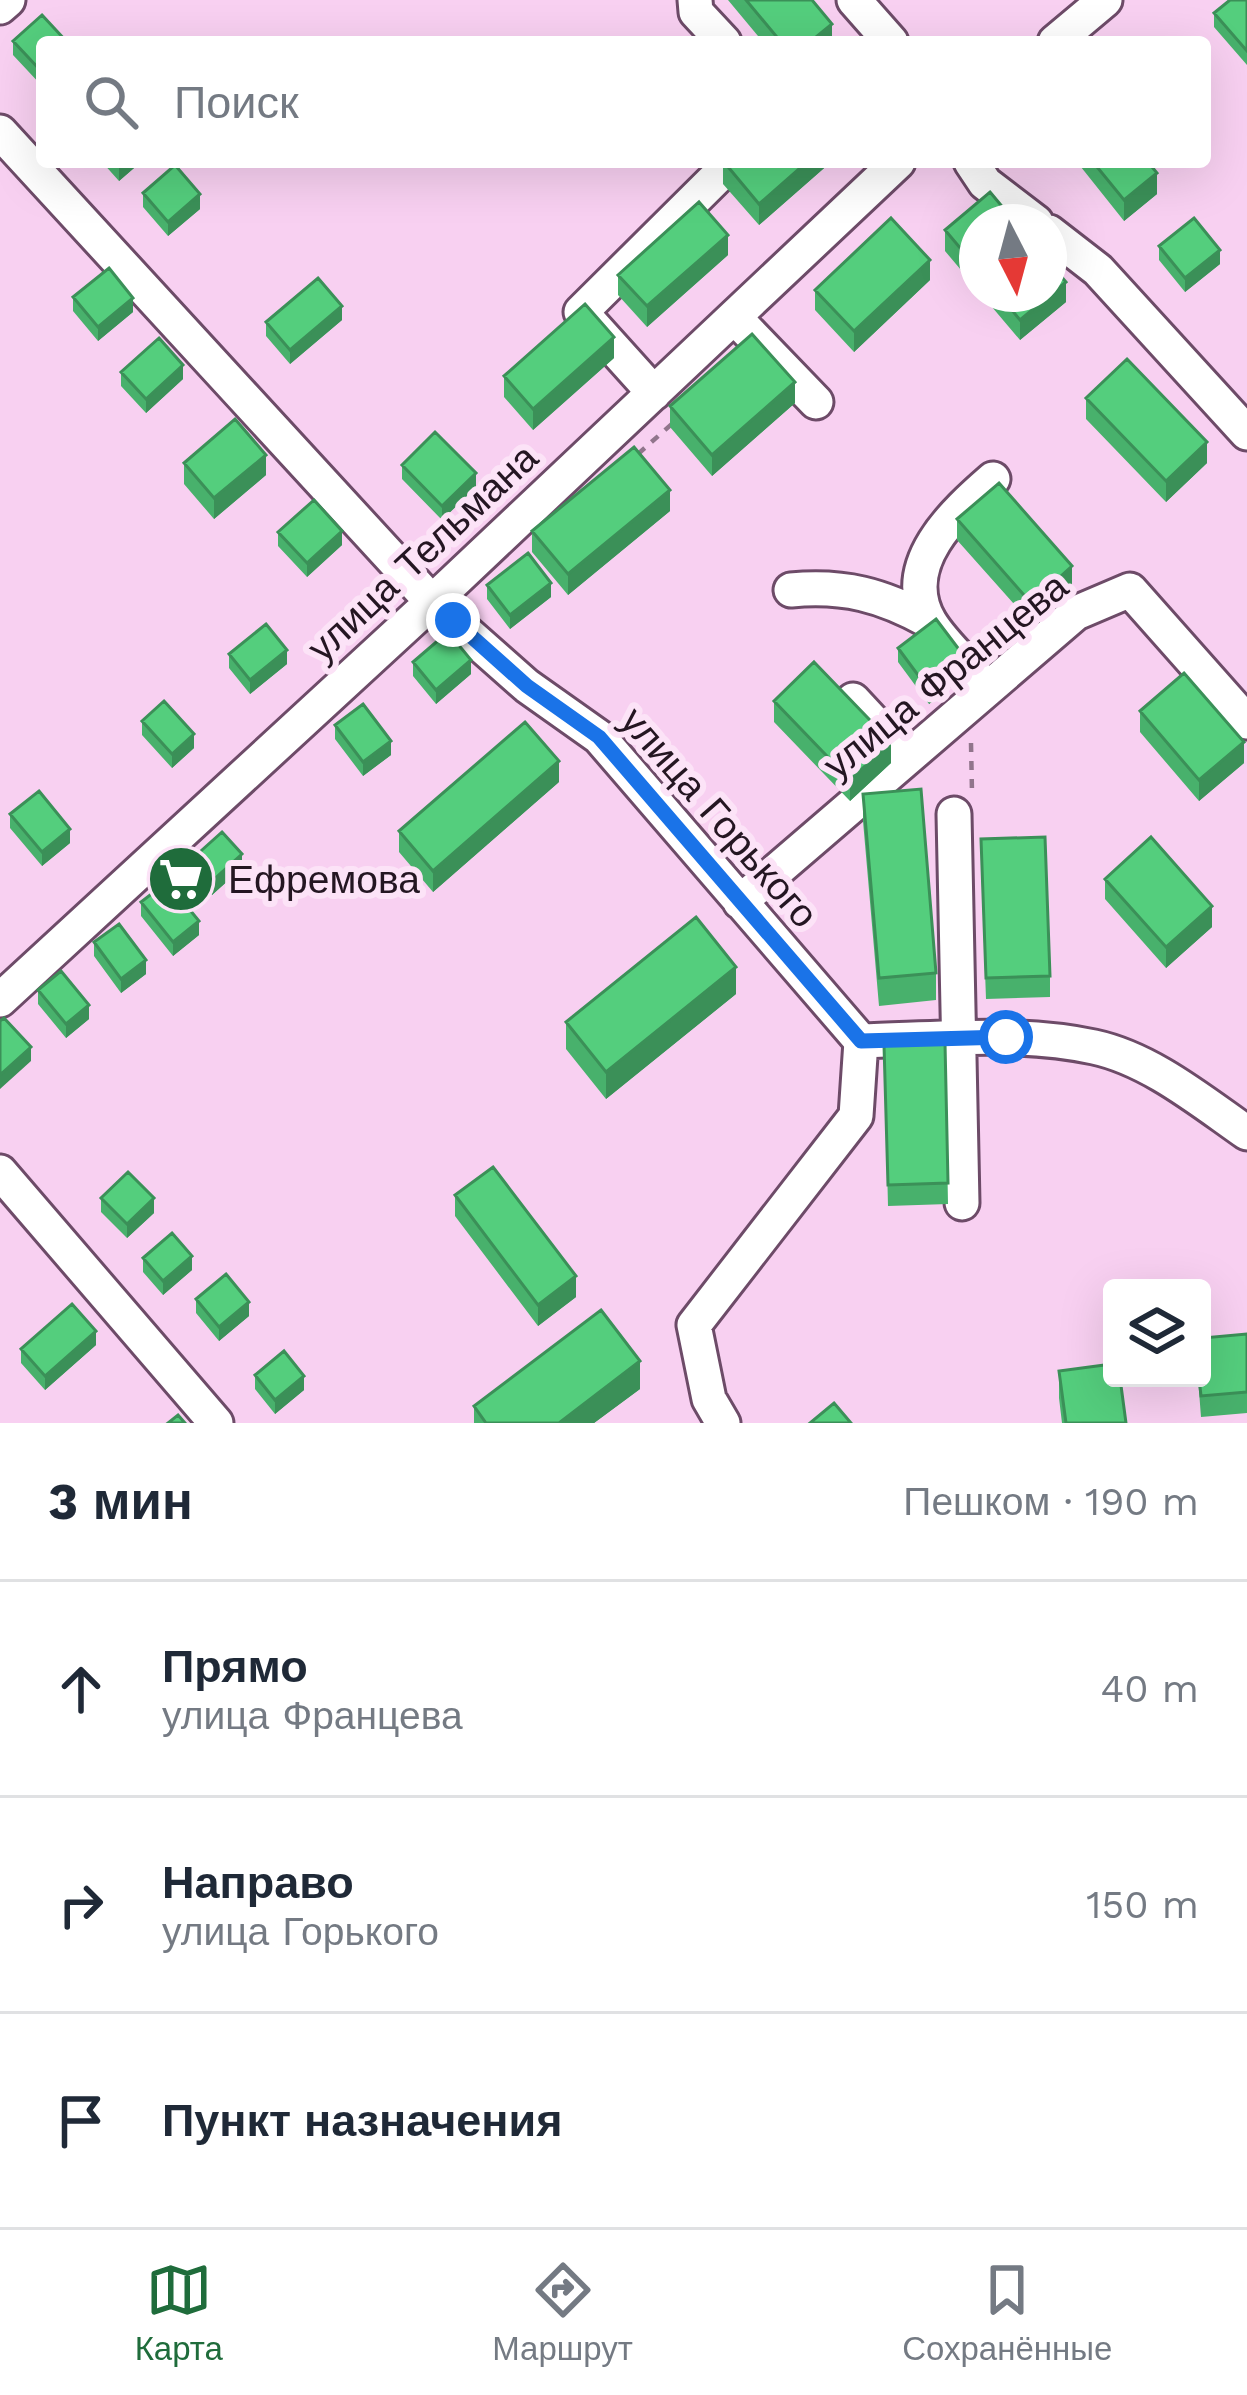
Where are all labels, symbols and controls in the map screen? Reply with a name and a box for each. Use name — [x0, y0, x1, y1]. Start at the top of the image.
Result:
search box — [36, 36, 1211, 168]
icon: search — [78, 69, 144, 135]
text: Поиск — [174, 76, 299, 129]
north arrow — [959, 204, 1067, 312]
street label: улица Тельмана — [298, 434, 547, 670]
street label: улица Францева — [814, 563, 1077, 787]
route end — [426, 593, 480, 647]
street label: улица Горького — [612, 698, 827, 937]
supermarket icon: Ефремова — [146, 844, 216, 914]
place label: Ефремова — [228, 857, 420, 902]
route start — [979, 1010, 1033, 1064]
map controls — [1103, 1279, 1211, 1387]
button: layers — [1103, 1279, 1211, 1387]
text: 3 мин — [48, 1472, 193, 1531]
text: Пешком · 190 m — [903, 1479, 1199, 1524]
text: Прямо — [162, 1640, 308, 1693]
icon: ahead — [48, 1656, 114, 1722]
text: 40 m — [1100, 1666, 1199, 1711]
text: улица Францева — [162, 1693, 463, 1738]
text: Направо — [162, 1856, 354, 1909]
icon: right — [48, 1872, 114, 1938]
text: 150 m — [1086, 1882, 1199, 1927]
text: улица Горького — [162, 1909, 439, 1954]
icon: arrive — [48, 2088, 114, 2154]
text: Пункт назначения — [162, 2094, 562, 2147]
tab: Карта — [135, 2257, 223, 2368]
tab: Маршрут — [492, 2257, 633, 2368]
tab: Сохранённые — [902, 2257, 1112, 2368]

